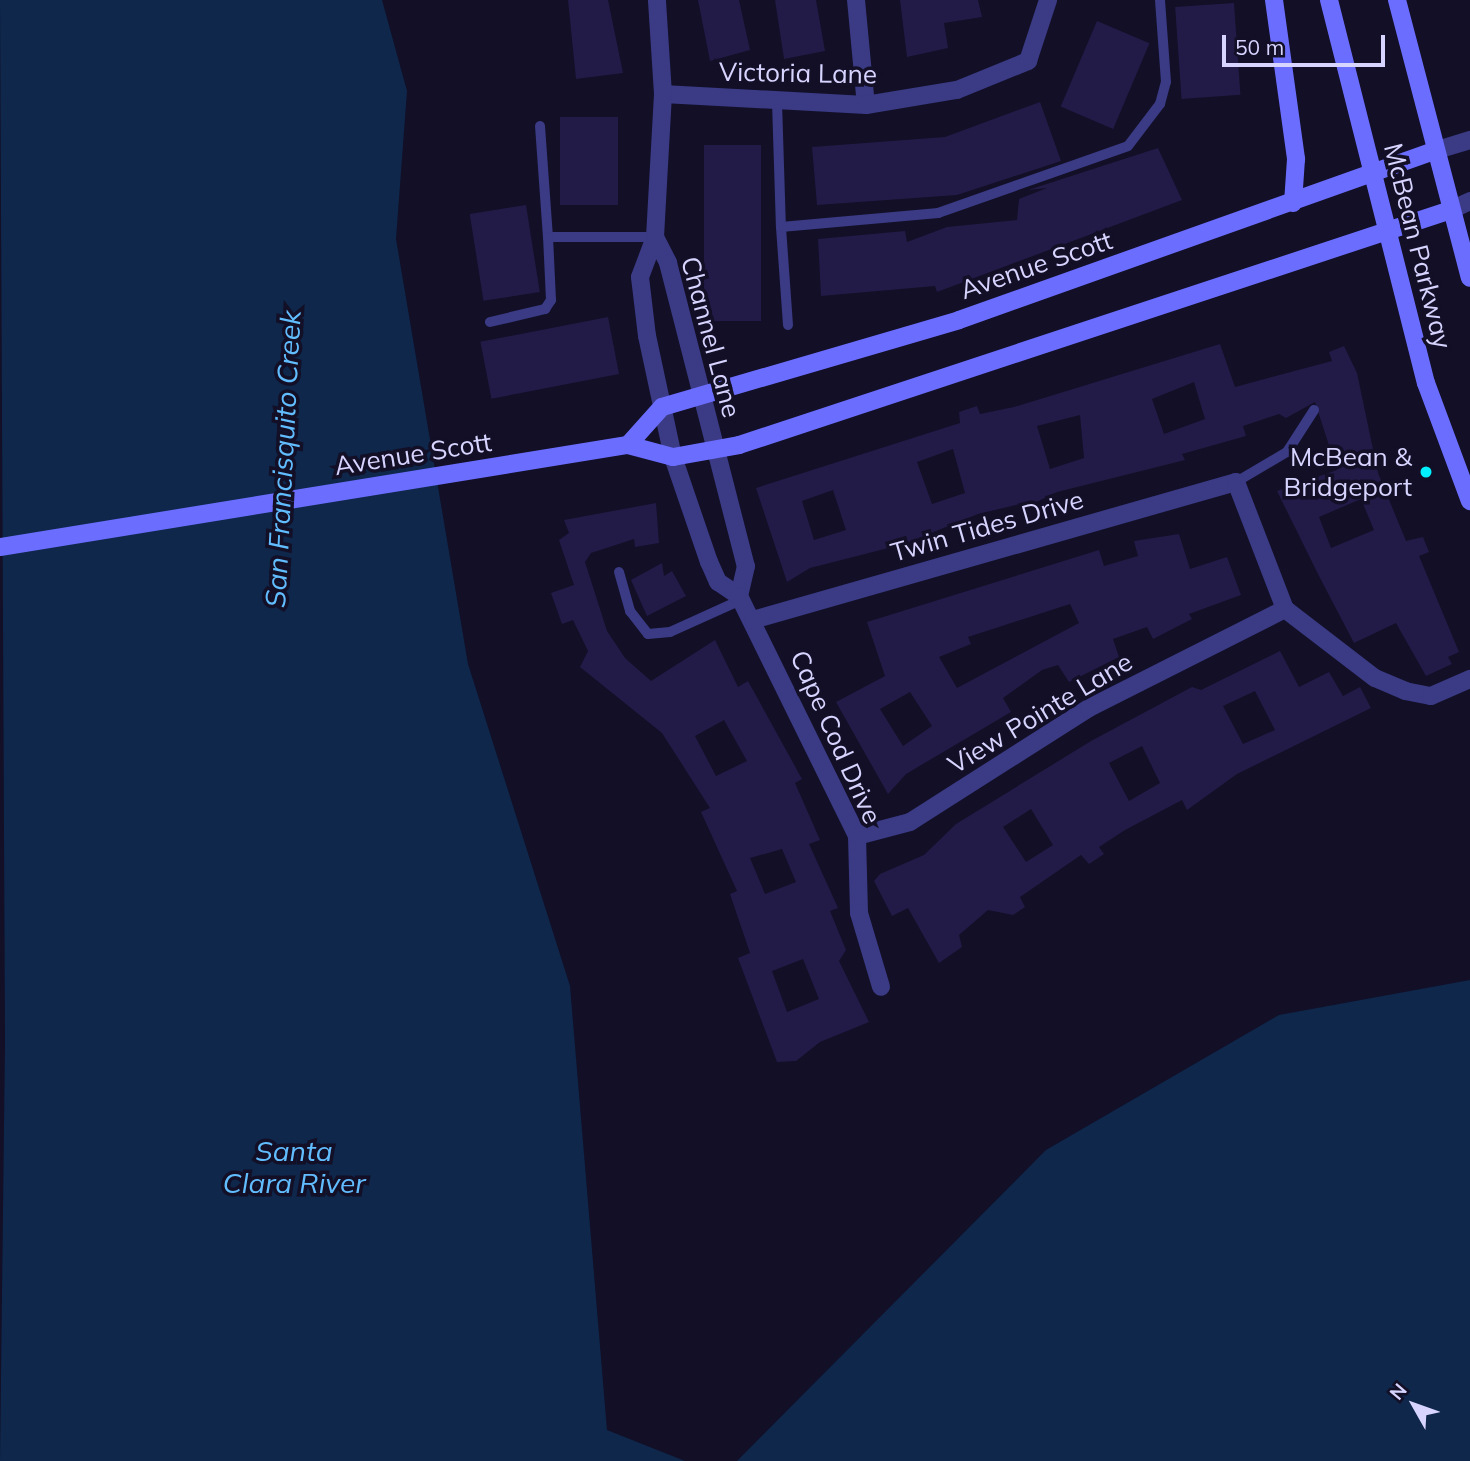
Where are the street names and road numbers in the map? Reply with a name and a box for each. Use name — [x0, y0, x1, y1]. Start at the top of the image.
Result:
street label: Victoria Lane — [719, 56, 877, 90]
street label: McBean Parkway — [1377, 140, 1459, 352]
street label: Avenue Scott — [956, 224, 1116, 306]
street label: Channel Lane — [675, 253, 747, 421]
street label: Avenue Scott — [332, 426, 494, 482]
street label: Twin Tides Drive — [887, 484, 1087, 568]
street label: Cape Cod Drive — [784, 646, 888, 828]
street label: View Pointe Lane — [942, 646, 1138, 780]

